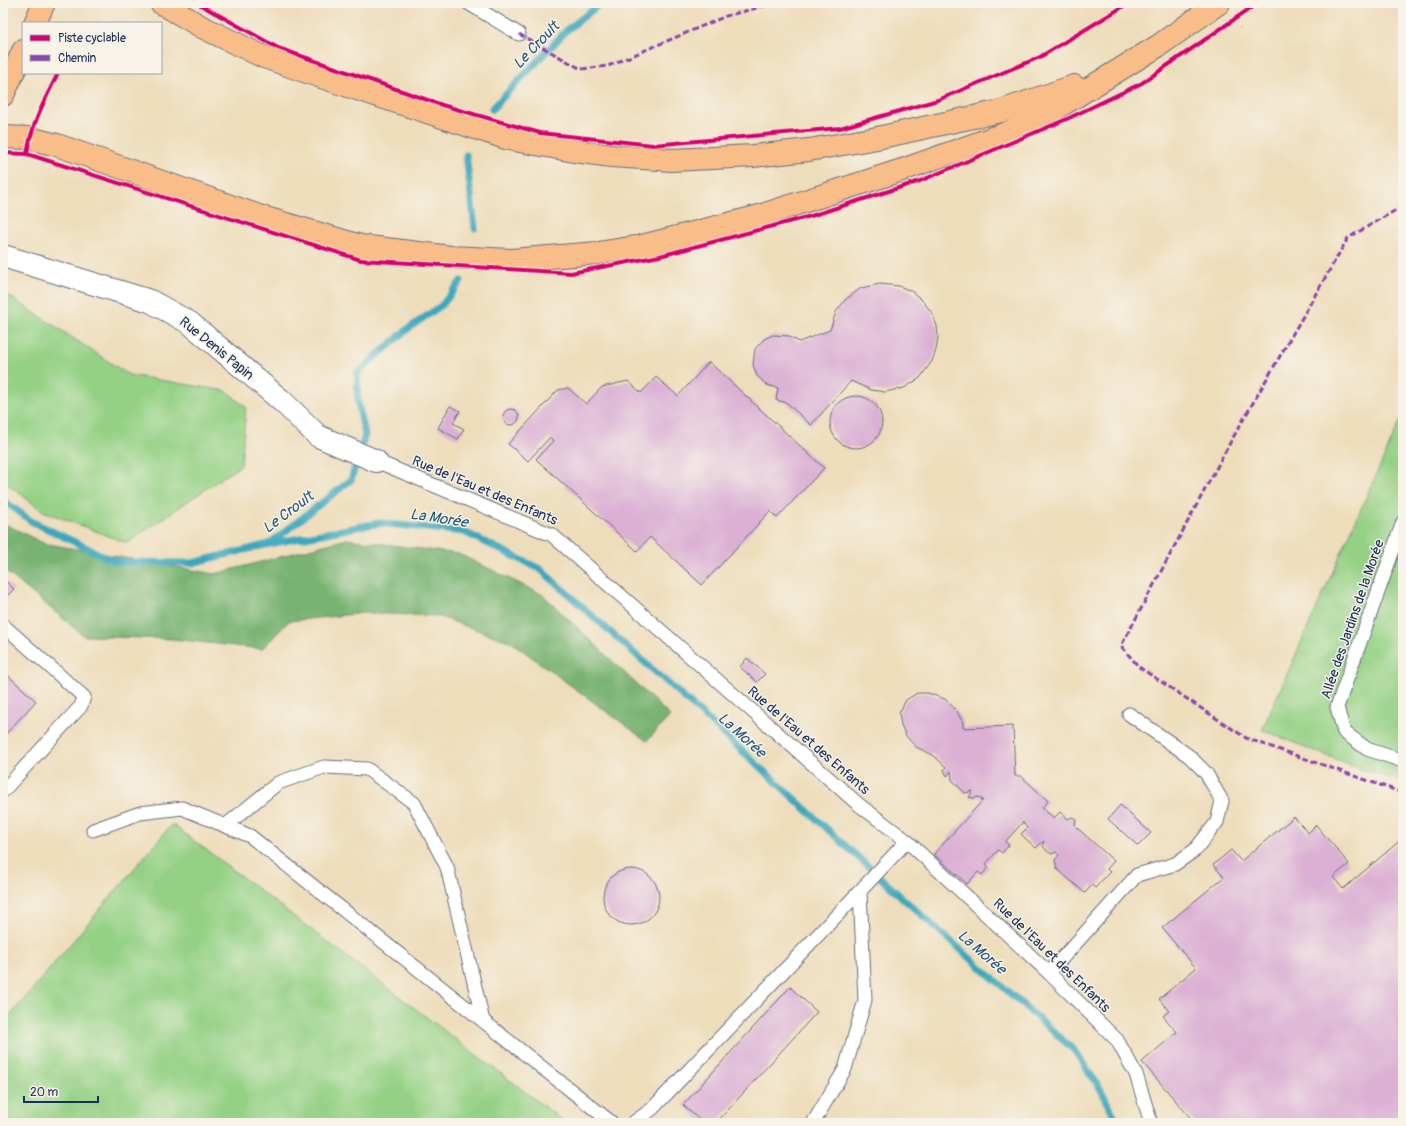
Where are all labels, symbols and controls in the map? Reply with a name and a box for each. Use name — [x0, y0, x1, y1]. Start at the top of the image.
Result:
water label: Le Croult — [509, 16, 565, 73]
legend — [22, 22, 162, 74]
text: Piste cyclable — [58, 31, 126, 46]
text: Chemin — [58, 51, 97, 66]
street label: Rue Denis Papin — [176, 313, 257, 384]
street label: Rue de l'Eau et des Enfants — [409, 452, 561, 529]
water label: Le Croult — [259, 486, 319, 538]
water label: La Morée — [409, 505, 471, 533]
street label: Allée des Jardins de la Morée — [1317, 537, 1388, 701]
street label: Rue de l'Eau et des Enfants — [744, 683, 874, 799]
water label: La Morée — [714, 709, 771, 763]
street label: Rue de l'Eau et des Enfants — [989, 895, 1114, 1016]
water label: La Morée — [953, 926, 1011, 980]
scale bar — [24, 1078, 98, 1104]
text: 20 m — [30, 1085, 59, 1100]

